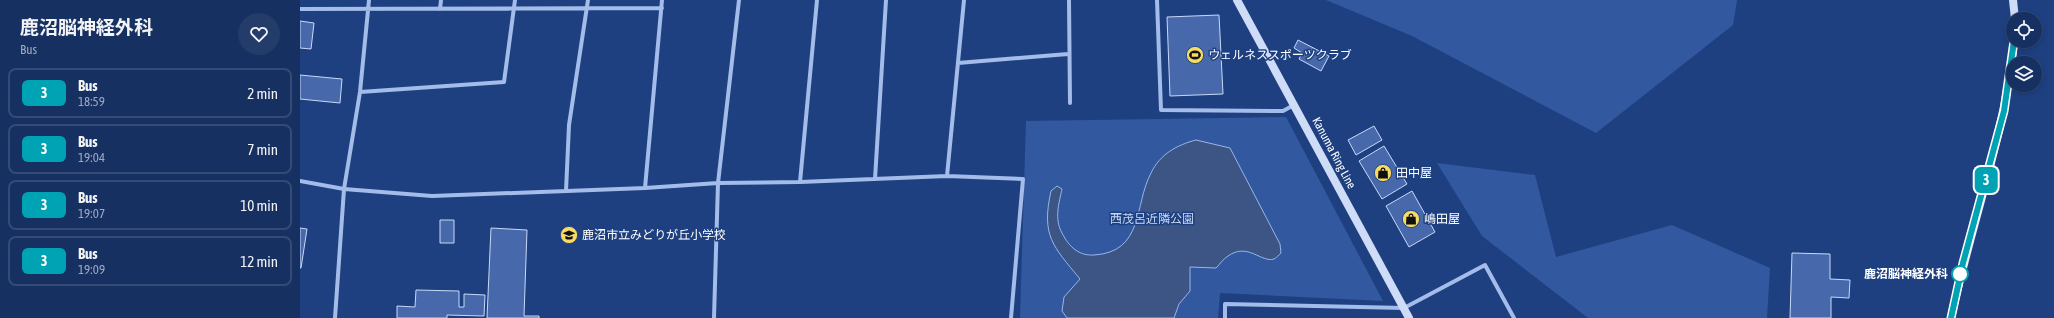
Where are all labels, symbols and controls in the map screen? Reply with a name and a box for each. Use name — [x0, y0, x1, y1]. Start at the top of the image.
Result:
map controls — [2006, 12, 2042, 92]
button: locate — [2006, 12, 2042, 48]
button: heart — [238, 13, 280, 55]
text: 鹿沼脳神経外科 — [20, 16, 153, 38]
text: Bus — [20, 42, 37, 57]
sports icon: ウェルネススポーツクラブ — [1185, 45, 1205, 65]
place label: ウェルネススポーツクラブ — [1208, 48, 1352, 62]
button: layers — [2006, 56, 2042, 92]
text: Bus — [78, 77, 98, 94]
text: 3 — [41, 85, 47, 101]
text: 2 min — [247, 85, 278, 102]
text: 18:59 — [78, 94, 105, 109]
street label: Kanuma Ring Line — [1309, 115, 1359, 191]
text: Bus — [78, 133, 98, 150]
text: 3 — [41, 141, 47, 157]
text: 7 min — [247, 141, 278, 158]
text: 19:04 — [78, 150, 105, 165]
shop icon: 田中屋 — [1373, 163, 1393, 183]
place label: 田中屋 — [1396, 166, 1432, 180]
line badge: 3 — [1973, 167, 1999, 193]
text: 3 — [1983, 172, 1989, 188]
text: Bus — [78, 189, 98, 206]
text: 3 — [41, 197, 47, 213]
text: 10 min — [240, 197, 278, 214]
text: 19:07 — [78, 206, 105, 221]
shop icon: 嶋田屋 — [1401, 209, 1421, 229]
park label: 西茂呂近隣公園 — [1110, 212, 1194, 226]
place label: 嶋田屋 — [1424, 212, 1460, 226]
school or university icon: 鹿沼市立みどりが丘小学校 — [559, 225, 579, 245]
place label: 鹿沼市立みどりが丘小学校 — [582, 228, 726, 242]
text: Bus — [78, 245, 98, 262]
text: 3 — [41, 253, 47, 269]
text: 12 min — [240, 253, 278, 270]
text: 19:09 — [78, 262, 105, 277]
marker: 鹿沼脳神経外科 — [1951, 265, 1969, 283]
place label: 鹿沼脳神経外科 — [1864, 267, 1948, 281]

